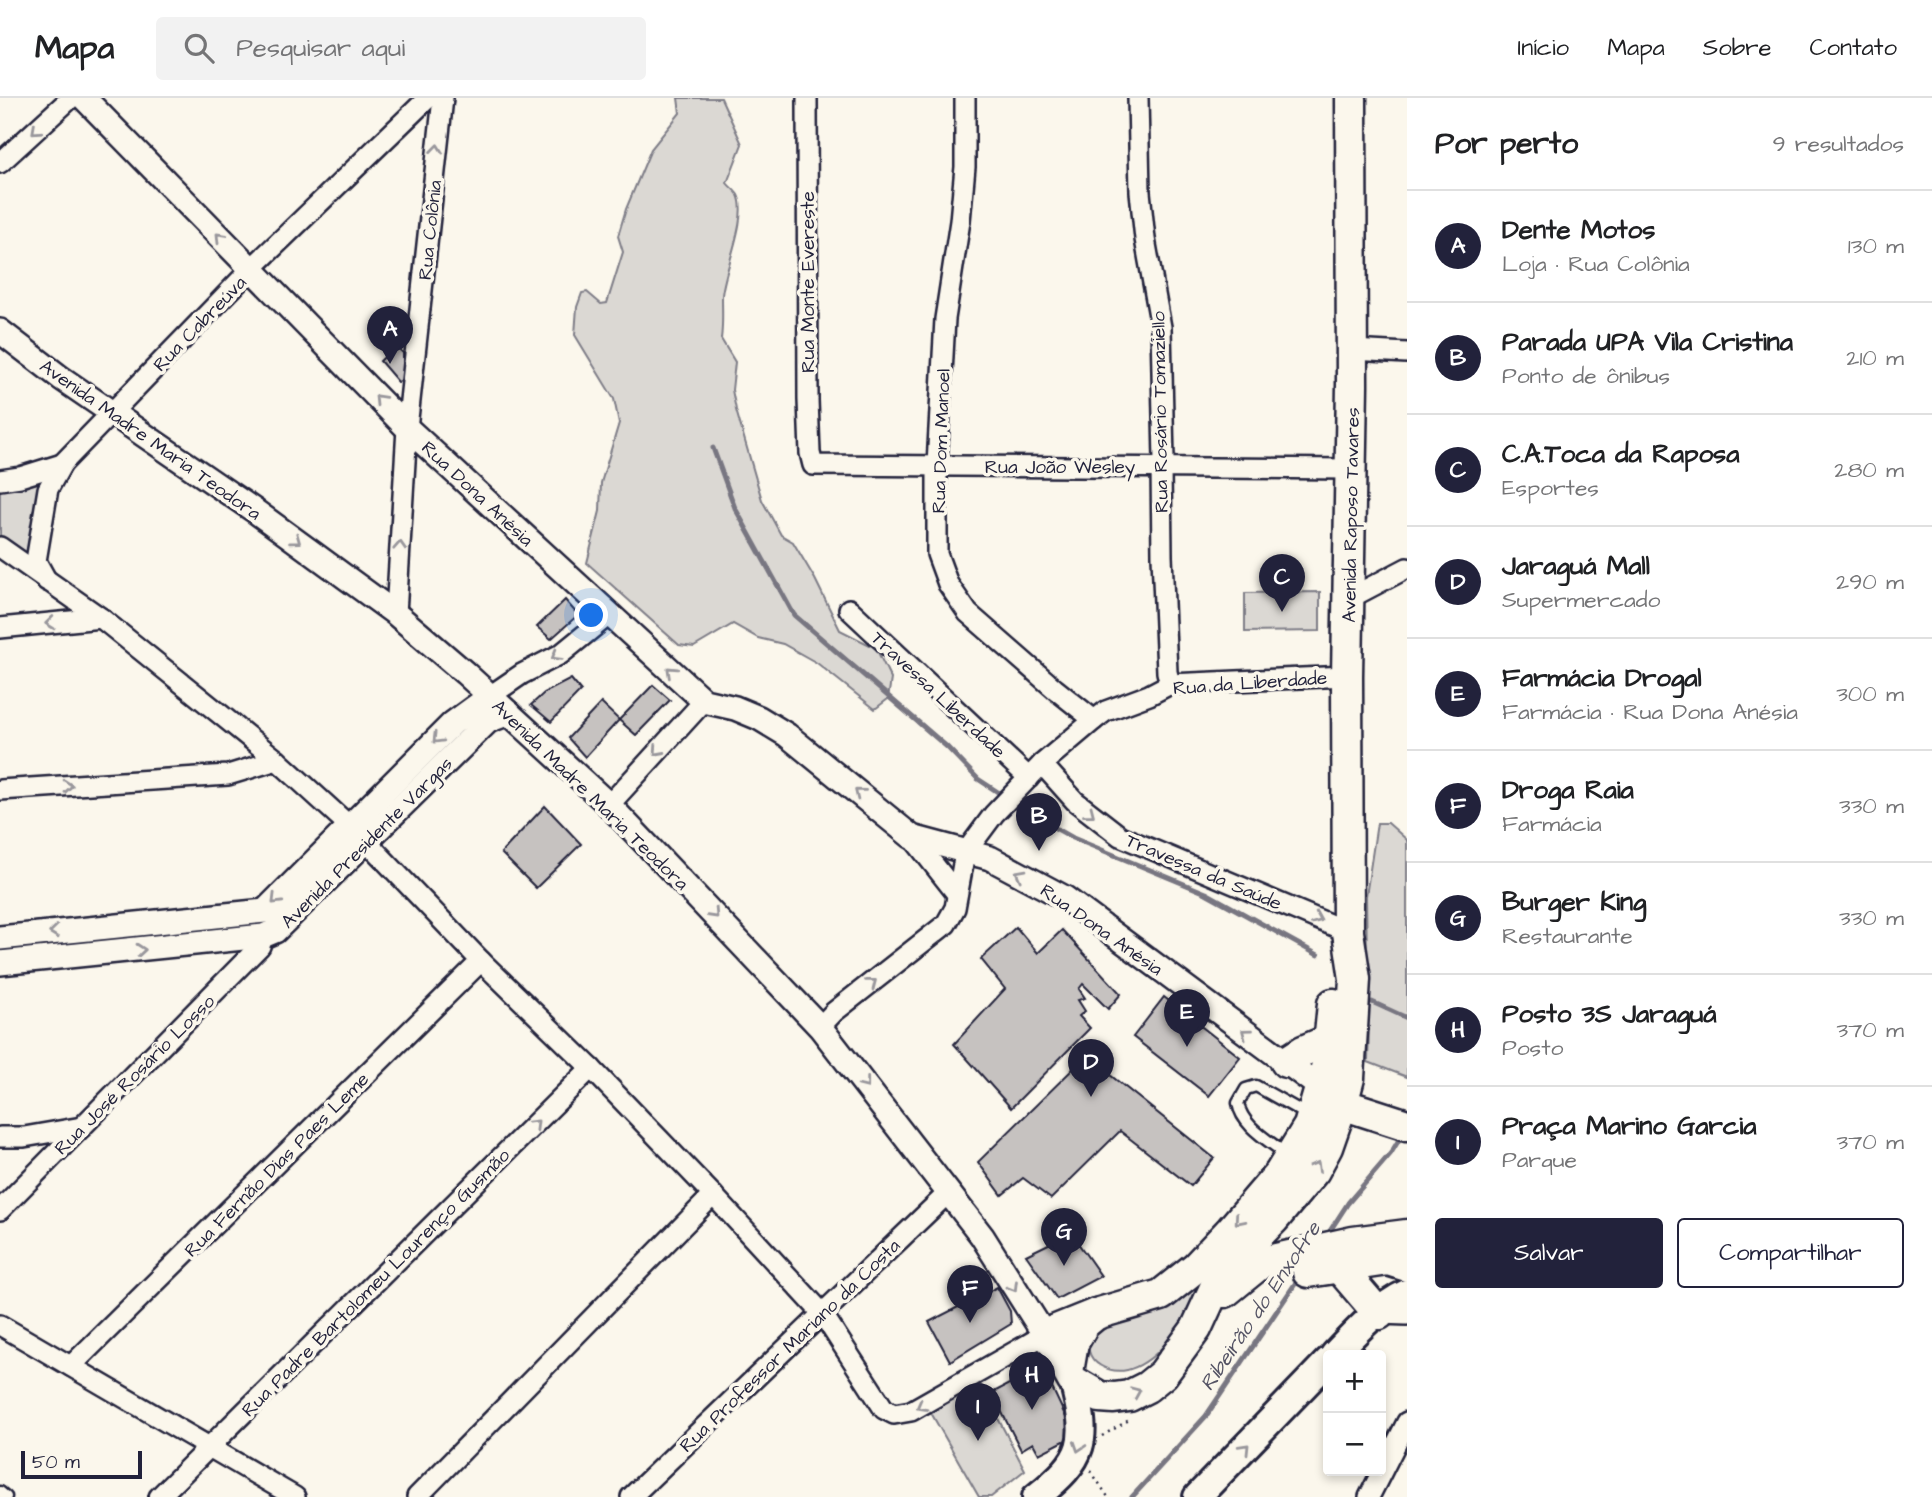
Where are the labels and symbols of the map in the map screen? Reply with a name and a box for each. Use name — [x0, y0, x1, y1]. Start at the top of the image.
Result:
one-way arrow — [31, 122, 44, 135]
one-way arrow — [430, 143, 445, 155]
street label: Rua Colônia — [412, 179, 449, 281]
street label: Rua Monte Evereste — [795, 191, 822, 373]
one-way arrow — [215, 232, 228, 245]
street label: Rua Cabreúva — [147, 270, 253, 378]
pin: A — [367, 306, 413, 364]
street label: Rua Rosário Tomaziello — [1145, 311, 1176, 513]
street label: Avenida Madre Maria Teodora — [34, 353, 267, 527]
street label: Rua Dom Manoel — [925, 368, 958, 514]
one-way arrow — [375, 394, 388, 407]
street label: Avenida Raposo Tavares — [1336, 407, 1367, 623]
street label: Rua Dona Anésia — [415, 435, 539, 553]
street label: Rua João Wesley — [985, 454, 1136, 482]
one-way arrow — [288, 532, 301, 545]
one-way arrow — [392, 540, 407, 551]
pin: C — [1259, 554, 1305, 612]
your location — [574, 598, 608, 632]
one-way arrow — [44, 615, 55, 630]
street label: Travessa Liberdade — [865, 625, 1011, 765]
one-way arrow — [550, 647, 563, 660]
street label: Rua da Liberdade — [1172, 665, 1328, 702]
one-way arrow — [666, 667, 679, 679]
street label: Avenida Madre Maria Teodora — [485, 693, 695, 897]
one-way arrow — [433, 731, 446, 744]
one-way arrow — [654, 743, 666, 756]
street label: Avenida Presidente Vargas — [275, 751, 460, 936]
one-way arrow — [63, 778, 74, 793]
one-way arrow — [854, 789, 866, 802]
pin: B — [1016, 793, 1062, 851]
one-way arrow — [1082, 804, 1095, 817]
street label: Travessa da Saúde — [1121, 827, 1286, 917]
one-way arrow — [1015, 869, 1027, 883]
street label: Rua Dona Anésia — [1034, 878, 1168, 983]
one-way arrow — [271, 891, 284, 904]
one-way arrow — [706, 906, 719, 919]
one-way arrow — [1310, 911, 1323, 925]
one-way arrow — [48, 924, 59, 939]
one-way arrow — [135, 942, 147, 957]
one-way arrow — [864, 978, 876, 991]
street label: Rua José Rosário Losso — [49, 988, 222, 1161]
pin: E — [1164, 989, 1210, 1047]
one-way arrow — [1241, 1028, 1254, 1041]
pin: D — [1068, 1039, 1114, 1097]
street label: Rua Fernão Dias Paes Leme — [179, 1067, 376, 1264]
one-way arrow — [856, 1077, 869, 1089]
one-way arrow — [527, 1120, 539, 1132]
street label: Rua Padre Bartolomeu Lourenço Gusmão — [236, 1143, 517, 1423]
one-way arrow — [1308, 1160, 1321, 1173]
pin: G — [1041, 1208, 1087, 1266]
one-way arrow — [1235, 1212, 1247, 1225]
water label: Ribeirão do Enxofre — [1193, 1215, 1329, 1396]
street label: Rua Professor Mariano da Costa — [674, 1233, 907, 1459]
pin: F — [947, 1265, 993, 1323]
one-way arrow — [1005, 1280, 1018, 1293]
pin: H — [1009, 1352, 1055, 1410]
pin: I — [955, 1383, 1001, 1441]
one-way arrow — [1129, 1386, 1141, 1400]
one-way arrow — [915, 1398, 928, 1411]
one-way arrow — [1072, 1440, 1087, 1452]
one-way arrow — [1236, 1443, 1249, 1456]
scale bar — [21, 1448, 142, 1480]

